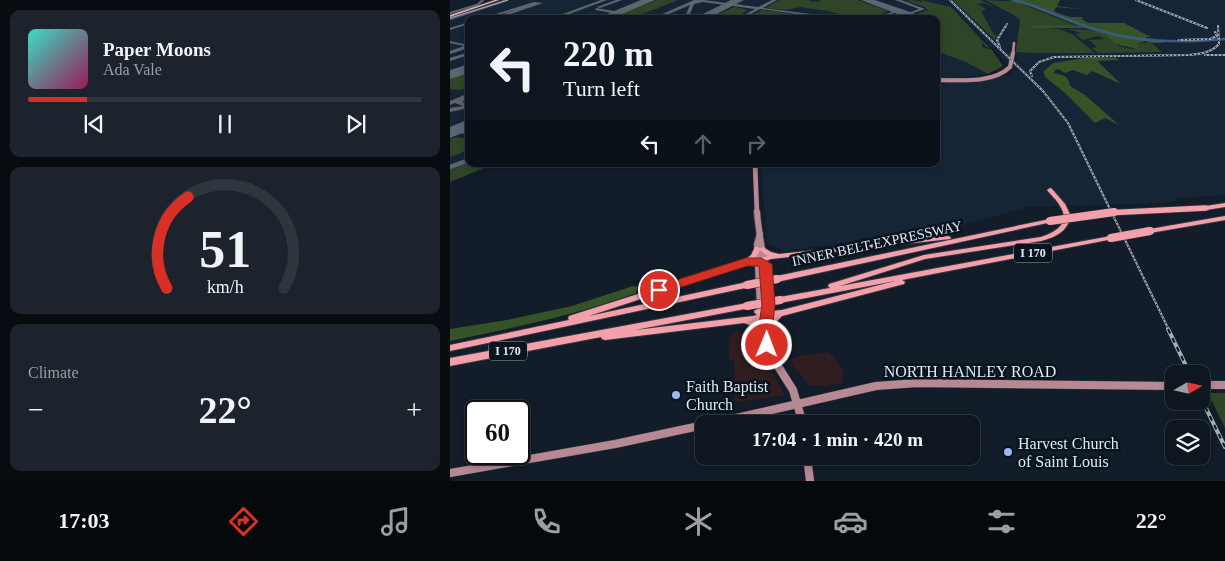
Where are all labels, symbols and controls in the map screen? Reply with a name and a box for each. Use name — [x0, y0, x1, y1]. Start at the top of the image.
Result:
icon: left — [480, 35, 545, 100]
text: 220 m — [563, 35, 653, 74]
text: Paper Moons — [103, 39, 211, 60]
text: Ada Vale — [103, 61, 162, 78]
text: Turn left — [563, 76, 640, 101]
icon: previous — [80, 110, 108, 138]
icon: pause — [211, 110, 239, 138]
icon: next — [342, 110, 370, 138]
icon: left — [636, 130, 664, 158]
icon: ahead — [689, 130, 717, 158]
icon: right — [742, 130, 770, 158]
street label: INNER BELT EXPRESSWAY — [791, 218, 964, 269]
text: 51 — [199, 221, 251, 278]
road number: I 170 — [1014, 244, 1052, 262]
pin — [638, 269, 680, 311]
icon: arrive — [645, 276, 673, 304]
text: km/h — [207, 277, 243, 297]
position arrow — [740, 318, 792, 370]
road number: I 170 — [489, 342, 527, 361]
street label: NORTH HANLEY ROAD — [884, 363, 1056, 380]
text: Climate — [28, 364, 79, 381]
north arrow — [1165, 365, 1210, 410]
map controls — [1165, 365, 1210, 465]
place label: Faith Baptist Church — [686, 378, 769, 413]
text: 22° — [198, 389, 252, 431]
marker: Faith Baptist Church — [670, 389, 682, 401]
text: − — [28, 394, 44, 425]
text: + — [406, 394, 422, 425]
speed limit sign: 60 — [465, 400, 530, 465]
button: layers — [1165, 420, 1210, 465]
text: 17:04 · 1 min · 420 m — [752, 429, 923, 450]
place label: Harvest Church of Saint Louis — [1018, 435, 1119, 470]
marker: Harvest Church of Saint Louis — [1002, 446, 1014, 458]
icon: directions — [226, 504, 261, 539]
icon: music — [378, 504, 413, 539]
icon: phone — [529, 504, 564, 539]
icon: climate — [681, 504, 716, 539]
icon: car — [833, 504, 868, 539]
icon: filters — [984, 504, 1019, 539]
text: 17:03 — [58, 508, 110, 533]
text: 22° — [1136, 508, 1167, 533]

